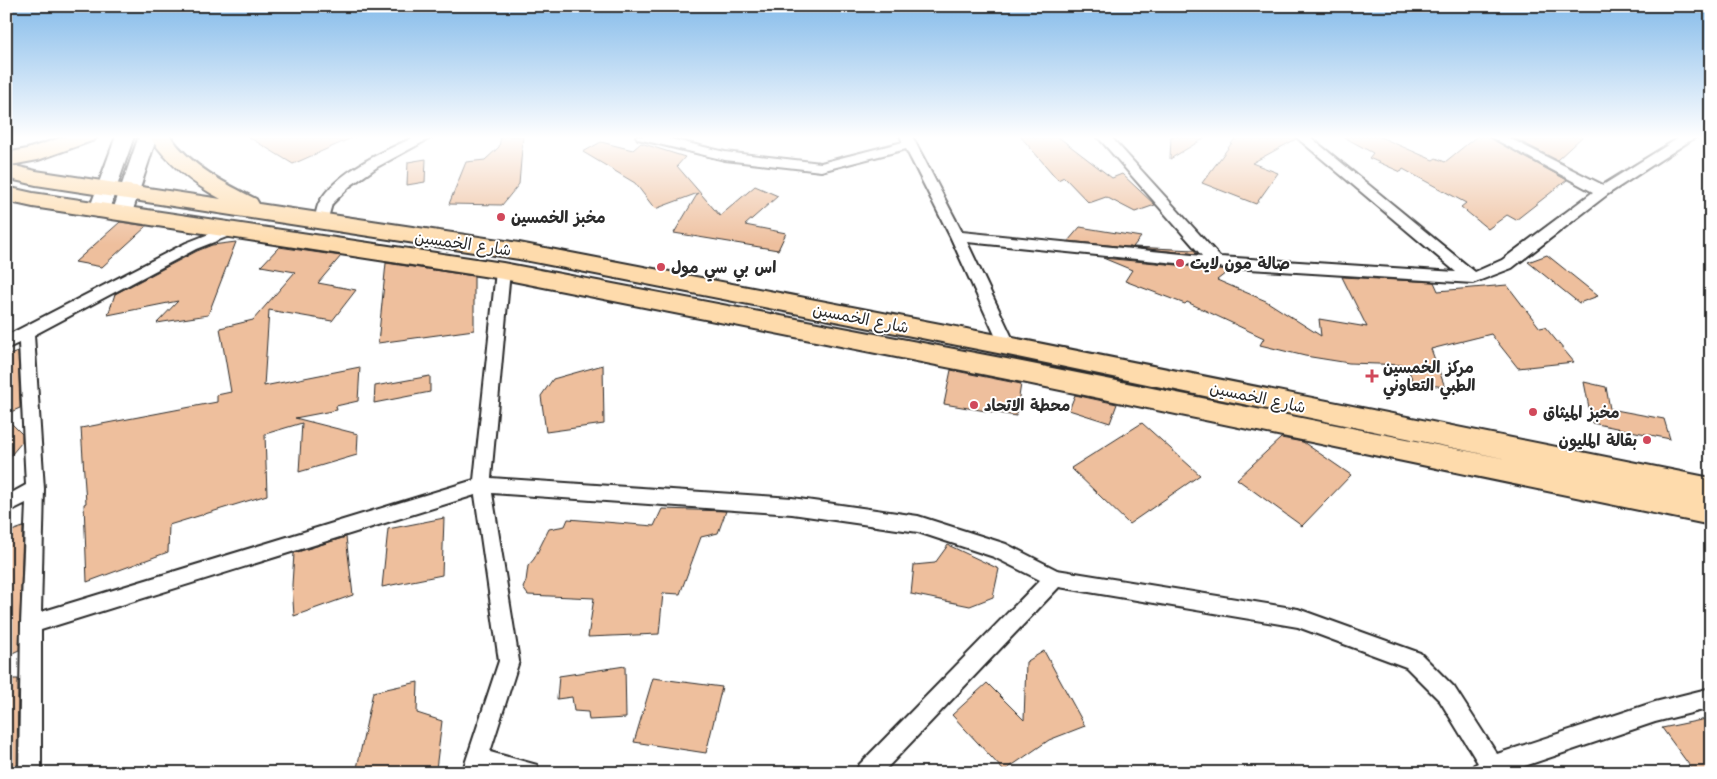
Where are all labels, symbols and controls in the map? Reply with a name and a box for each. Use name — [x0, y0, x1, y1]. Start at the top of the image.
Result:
place label: مخبز الخمسين — [511, 209, 606, 227]
marker: مخبز الخمسين — [495, 211, 507, 223]
street label: شارع الخمسين — [413, 228, 512, 262]
place label: صالة مون لايت — [1190, 255, 1290, 274]
marker: صالة مون لايت — [1174, 257, 1186, 269]
place label: اس بي سي مول — [671, 259, 776, 282]
marker: اس بي سي مول — [655, 261, 667, 273]
street label: شارع الخمسين — [811, 301, 910, 339]
place label: مركز الخمسين الطبي التعاوني — [1383, 359, 1475, 400]
marker: مركز الخمسين الطبي التعاوني — [1365, 369, 1379, 383]
street label: شارع الخمسين — [1208, 379, 1307, 419]
place label: محطة الاتحاد — [984, 397, 1070, 415]
marker: محطة الاتحاد — [968, 399, 980, 411]
place label: مخبز الميثاق — [1543, 404, 1620, 422]
marker: مخبز الميثاق — [1527, 406, 1539, 418]
place label: بقالة المليون — [1559, 432, 1637, 451]
marker: بقالة المليون — [1641, 434, 1653, 446]

